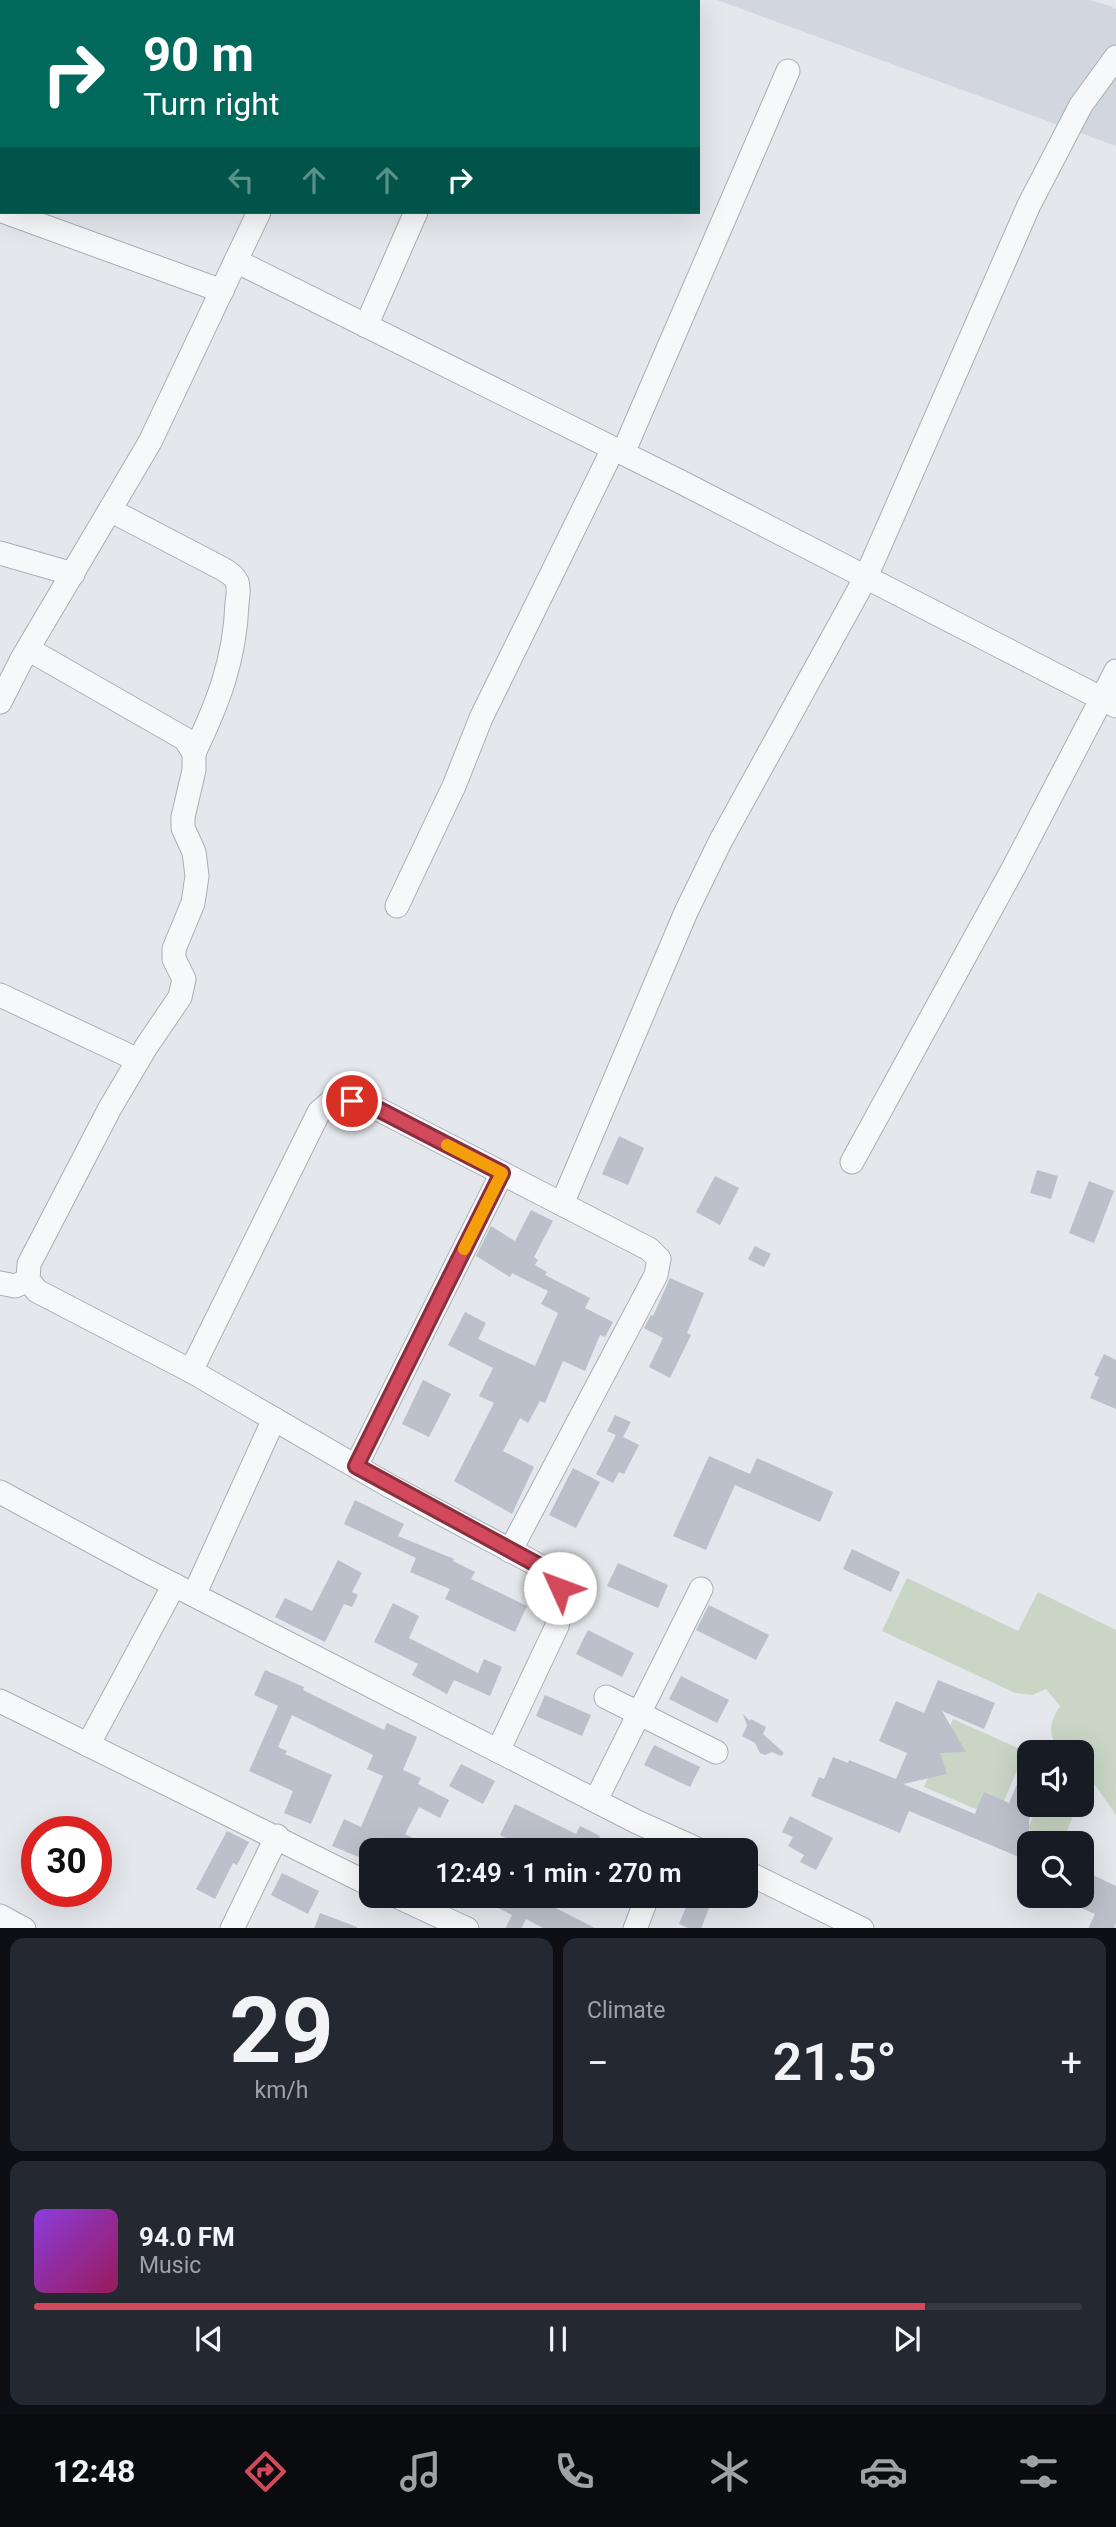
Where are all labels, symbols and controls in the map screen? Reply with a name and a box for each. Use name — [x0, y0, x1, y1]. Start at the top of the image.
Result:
text: 90 m — [143, 26, 254, 83]
icon: right — [28, 28, 119, 119]
text: Turn right — [143, 85, 279, 123]
icon: left — [222, 161, 260, 199]
icon: ahead — [295, 161, 333, 199]
icon: ahead — [368, 161, 406, 199]
icon: right — [441, 161, 479, 199]
pin — [322, 1071, 382, 1131]
icon: arrive — [333, 1082, 371, 1120]
position arrow — [523, 1551, 597, 1625]
map controls — [1017, 1740, 1094, 1908]
button: sound — [1017, 1740, 1094, 1817]
speed limit sign: 30 — [21, 1816, 112, 1907]
button: search — [1017, 1831, 1094, 1908]
text: 12:49 · 1 min · 270 m — [435, 1858, 682, 1888]
text: 29 — [229, 1978, 334, 2084]
text: Climate — [587, 1997, 666, 2024]
text: 21.5° — [773, 2032, 897, 2093]
text: − — [587, 2041, 609, 2085]
text: + — [1060, 2041, 1082, 2085]
text: km/h — [255, 2077, 309, 2104]
text: 94.0 FM — [139, 2222, 235, 2252]
text: Music — [139, 2252, 201, 2279]
icon: previous — [190, 2320, 228, 2358]
icon: pause — [539, 2320, 577, 2358]
icon: next — [888, 2320, 926, 2358]
icon: directions — [241, 2447, 290, 2496]
icon: music — [396, 2447, 445, 2496]
icon: phone — [550, 2447, 599, 2496]
icon: climate — [705, 2447, 754, 2496]
icon: car — [859, 2447, 908, 2496]
icon: filters — [1014, 2447, 1063, 2496]
text: 12:48 — [53, 2452, 135, 2490]

